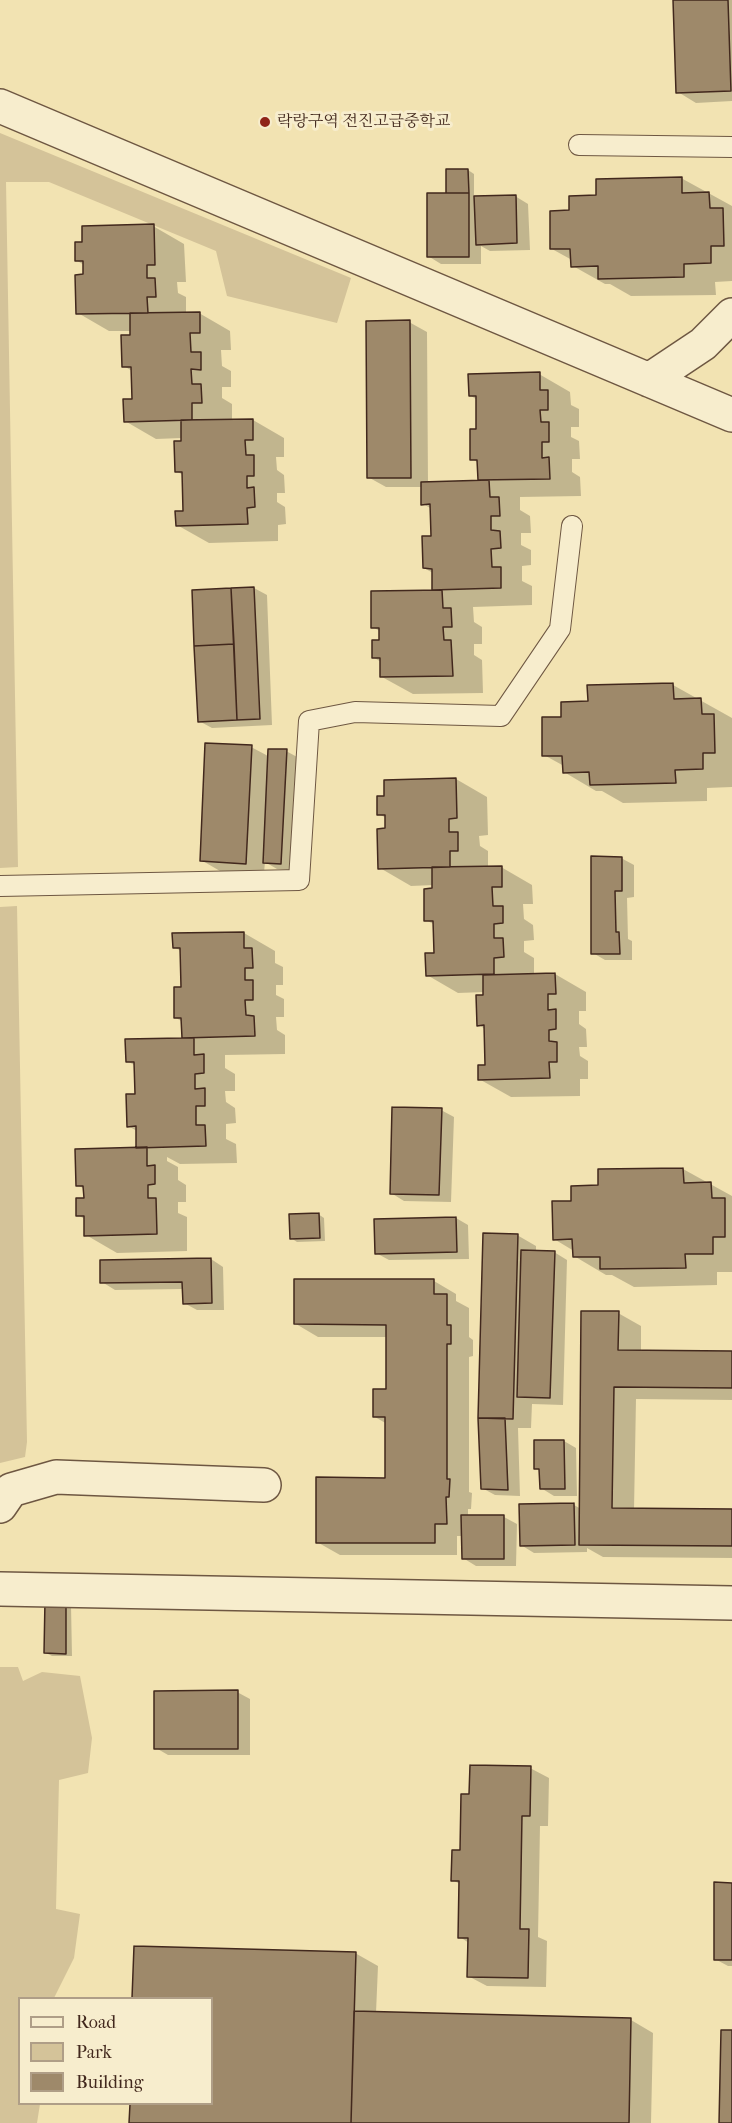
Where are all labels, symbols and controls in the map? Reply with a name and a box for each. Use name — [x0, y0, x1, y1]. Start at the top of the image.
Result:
place label: 락랑구역 전진고급중학교 — [277, 112, 450, 132]
marker: 락랑구역 전진고급중학교 — [258, 115, 272, 129]
legend — [18, 1997, 213, 2105]
text: Road — [76, 2012, 116, 2033]
text: Park — [76, 2042, 112, 2063]
text: Building — [76, 2072, 143, 2093]

